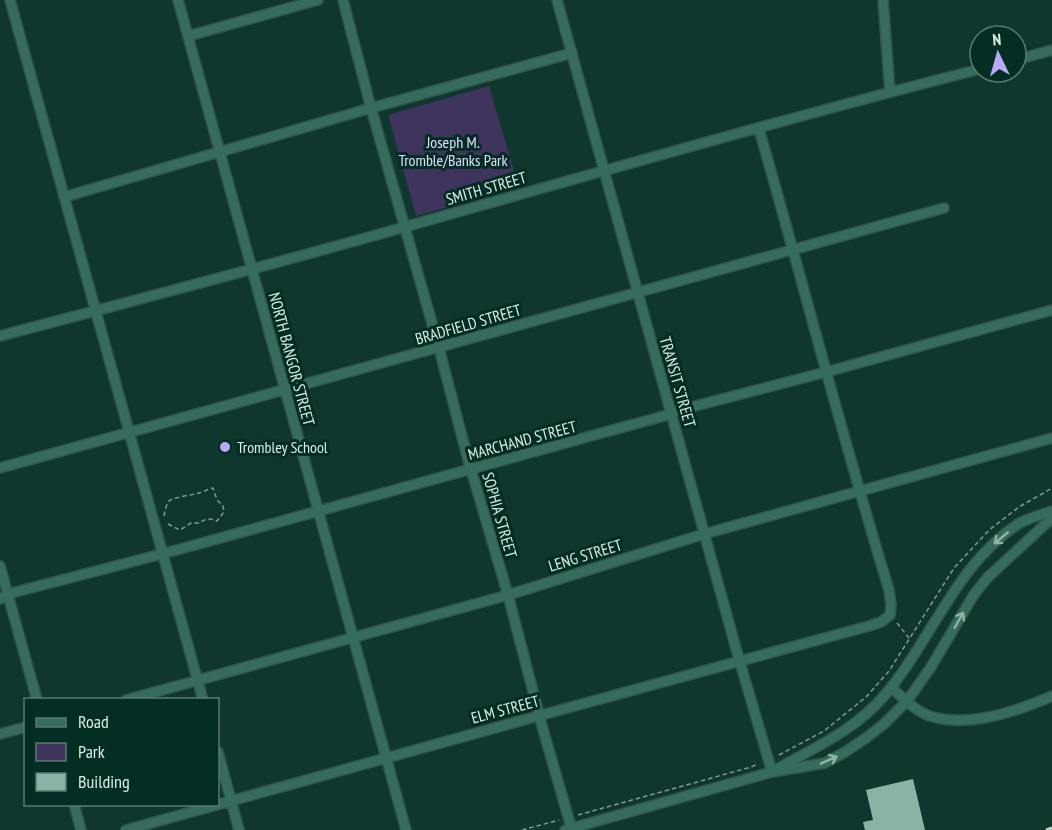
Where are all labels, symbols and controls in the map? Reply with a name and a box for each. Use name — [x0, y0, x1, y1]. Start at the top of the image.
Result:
north arrow — [968, 24, 1028, 84]
text: N — [992, 29, 1002, 49]
park label: Joseph M. Tromble/Banks Park — [398, 132, 508, 170]
street label: SMITH STREET — [444, 167, 528, 209]
street label: NORTH BANGOR STREET — [265, 290, 319, 428]
street label: BRADFIELD STREET — [413, 299, 523, 349]
street label: TRANSIT STREET — [655, 334, 701, 430]
street label: MARCHAND STREET — [466, 416, 578, 464]
place label: Trombley School — [237, 437, 328, 457]
marker: Trombley School — [218, 440, 232, 454]
street label: SOPHIA STREET — [478, 470, 522, 560]
one-way arrow — [993, 531, 1009, 544]
street label: LENG STREET — [546, 534, 624, 576]
one-way arrow — [953, 612, 965, 629]
street label: ELM STREET — [469, 690, 541, 728]
legend — [24, 698, 219, 806]
text: Road — [78, 710, 109, 733]
text: Park — [78, 740, 105, 763]
one-way arrow — [819, 754, 837, 765]
text: Building — [78, 770, 130, 793]

